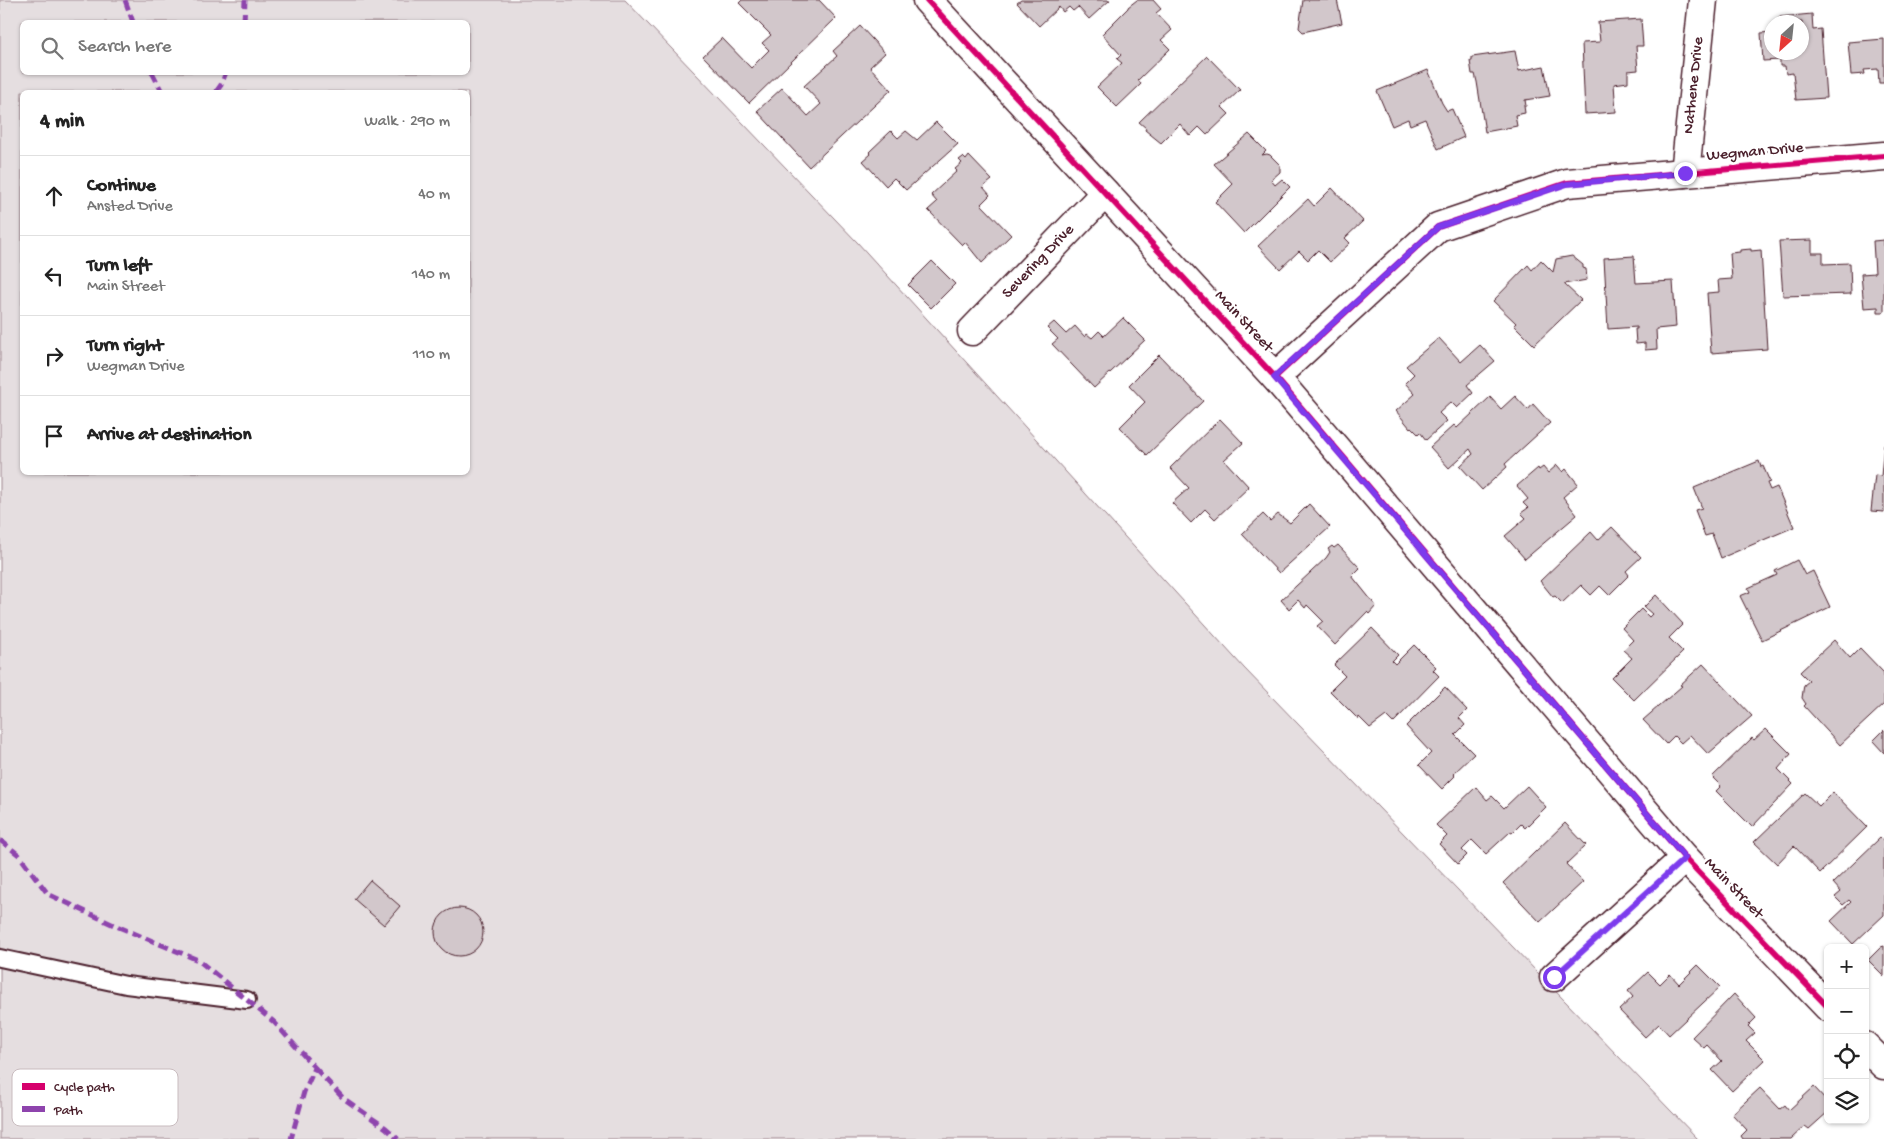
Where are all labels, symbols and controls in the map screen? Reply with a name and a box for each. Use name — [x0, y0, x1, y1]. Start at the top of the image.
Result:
north arrow — [1764, 15, 1809, 60]
search box — [20, 20, 470, 75]
icon: search — [38, 34, 66, 62]
street label: Nathene Drive — [1680, 35, 1709, 135]
text: Search here — [78, 36, 172, 59]
text: 4 min — [40, 110, 84, 135]
text: Walk · 290 m — [364, 113, 450, 132]
street label: Wegman Drive — [1706, 139, 1805, 167]
route end — [1674, 162, 1697, 185]
text: Continue — [87, 175, 156, 198]
icon: ahead — [40, 182, 68, 210]
text: 40 m — [418, 186, 450, 205]
text: Ansted Drive — [87, 198, 173, 217]
street label: Severing Drive — [999, 220, 1079, 303]
text: Turn left — [87, 255, 151, 278]
icon: left — [40, 262, 68, 290]
text: 140 m — [412, 266, 450, 285]
text: Main Street — [87, 278, 165, 297]
street label: Main Street — [1210, 287, 1277, 358]
text: Turn right — [87, 335, 163, 358]
icon: right — [40, 342, 68, 370]
text: 110 m — [413, 346, 450, 365]
text: Wegman Drive — [87, 358, 184, 377]
icon: arrive — [40, 422, 68, 450]
text: Arrive at destination — [87, 424, 251, 447]
street label: Main Street — [1699, 855, 1768, 925]
map controls — [1824, 944, 1869, 1124]
button: + — [1824, 944, 1869, 989]
route start — [1543, 966, 1566, 989]
button: − — [1824, 989, 1869, 1034]
button: locate — [1824, 1034, 1869, 1079]
legend — [12, 1069, 178, 1126]
button: layers — [1824, 1079, 1869, 1124]
text: Cycle path — [54, 1080, 115, 1097]
text: Path — [53, 1103, 83, 1120]

